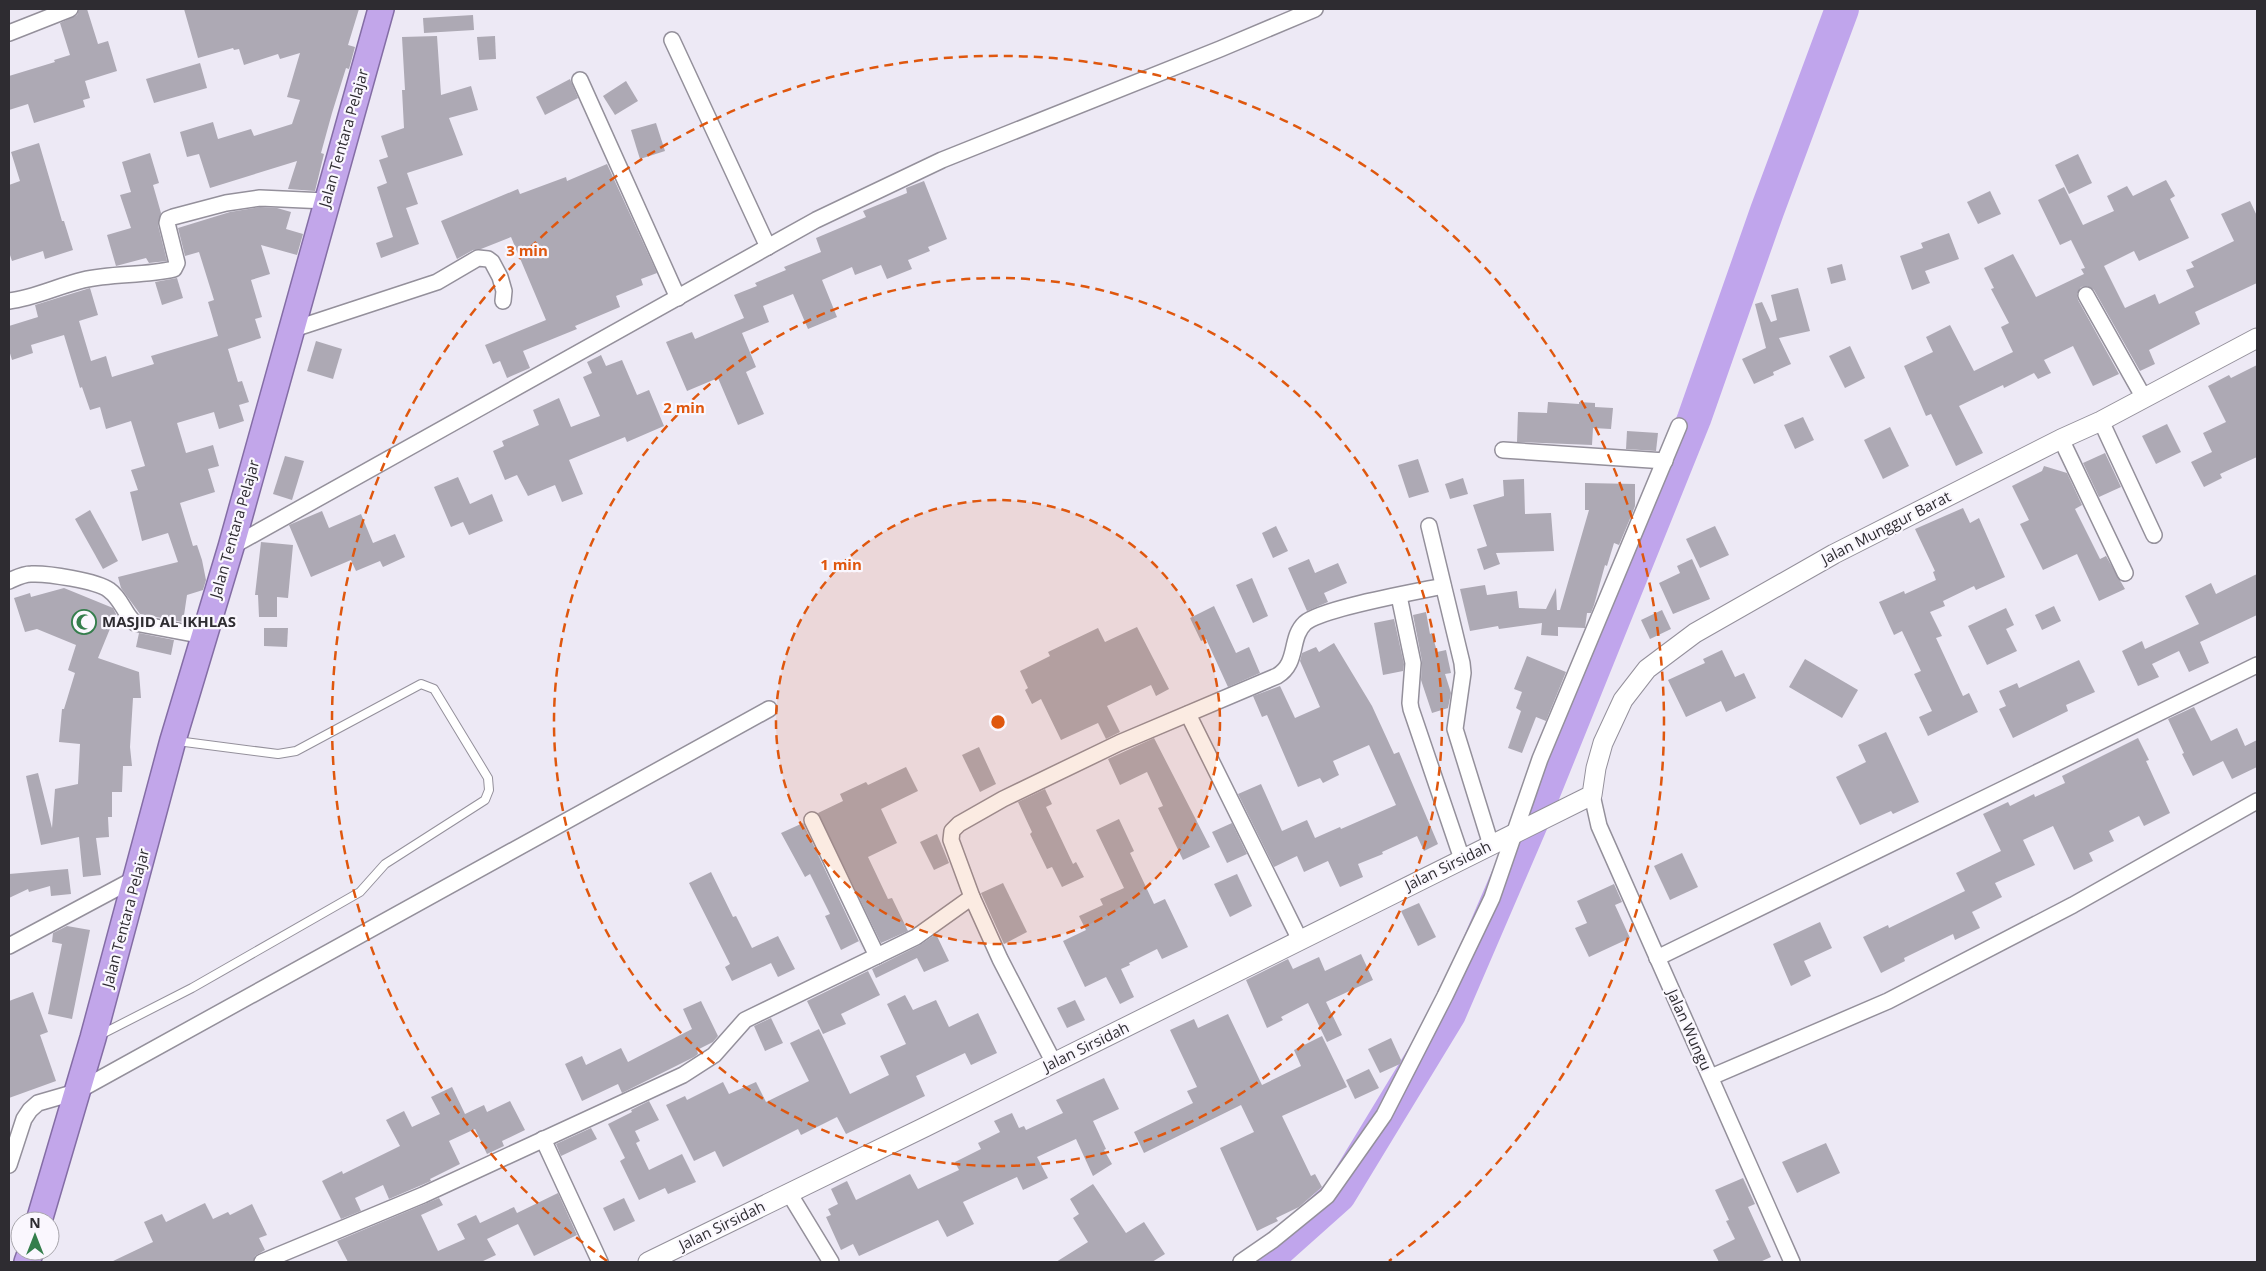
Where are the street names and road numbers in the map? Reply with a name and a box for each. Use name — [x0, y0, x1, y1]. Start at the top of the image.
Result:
street label: Jalan Tentara Pelajar — [313, 66, 372, 211]
street label: Jalan Tentara Pelajar — [204, 457, 263, 602]
street label: Jalan Munggur Barat — [1816, 486, 1954, 569]
street label: Jalan Sirsidah — [1399, 836, 1494, 895]
street label: Jalan Tentara Pelajar — [96, 846, 153, 991]
street label: Jalan Wungu — [1662, 984, 1717, 1073]
street label: Jalan Sirsidah — [1037, 1017, 1132, 1076]
street label: Jalan Sirsidah — [673, 1196, 768, 1255]

